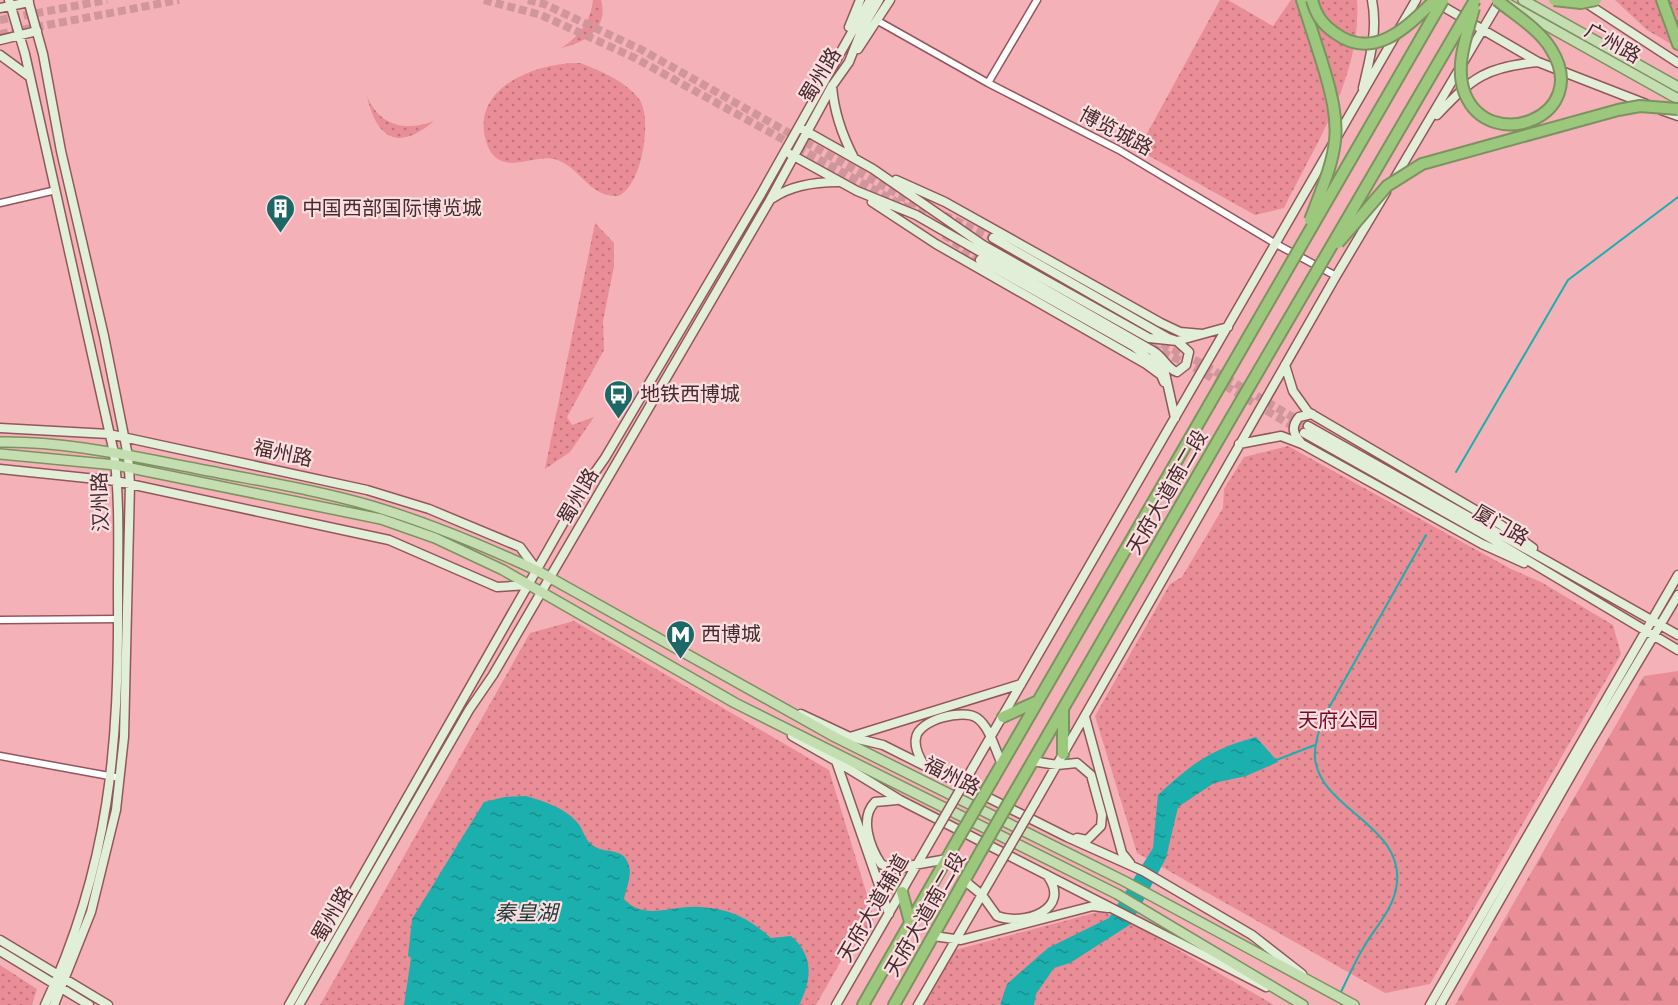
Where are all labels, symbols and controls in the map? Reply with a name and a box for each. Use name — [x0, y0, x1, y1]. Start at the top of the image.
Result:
street label: 广州路 — [1581, 18, 1645, 68]
street label: 蜀州路 — [794, 43, 846, 107]
street label: 博览城路 — [1075, 102, 1157, 160]
building icon: 中国西部国际博览城 — [265, 192, 297, 234]
place label: 中国西部国际博览城 — [302, 196, 482, 220]
bus stop icon: 地铁西博城 — [603, 378, 635, 420]
place label: 地铁西博城 — [640, 382, 740, 406]
street label: 天府大道南二段 — [1122, 425, 1212, 559]
street label: 福州路 — [251, 435, 315, 471]
street label: 蜀州路 — [553, 464, 603, 528]
street label: 汉州路 — [87, 472, 113, 532]
street label: 厦门路 — [1469, 500, 1533, 550]
metro station icon: 西博城 — [664, 618, 696, 660]
place label: 西博城 — [701, 622, 761, 646]
park label: 天府公园 — [1298, 708, 1378, 732]
street label: 福州路 — [920, 752, 984, 800]
street label: 天府大道南二段 — [880, 847, 970, 981]
street label: 天府大道辅道 — [833, 850, 913, 966]
street label: 蜀州路 — [307, 882, 357, 946]
water label: 秦皇湖 — [495, 900, 560, 925]

